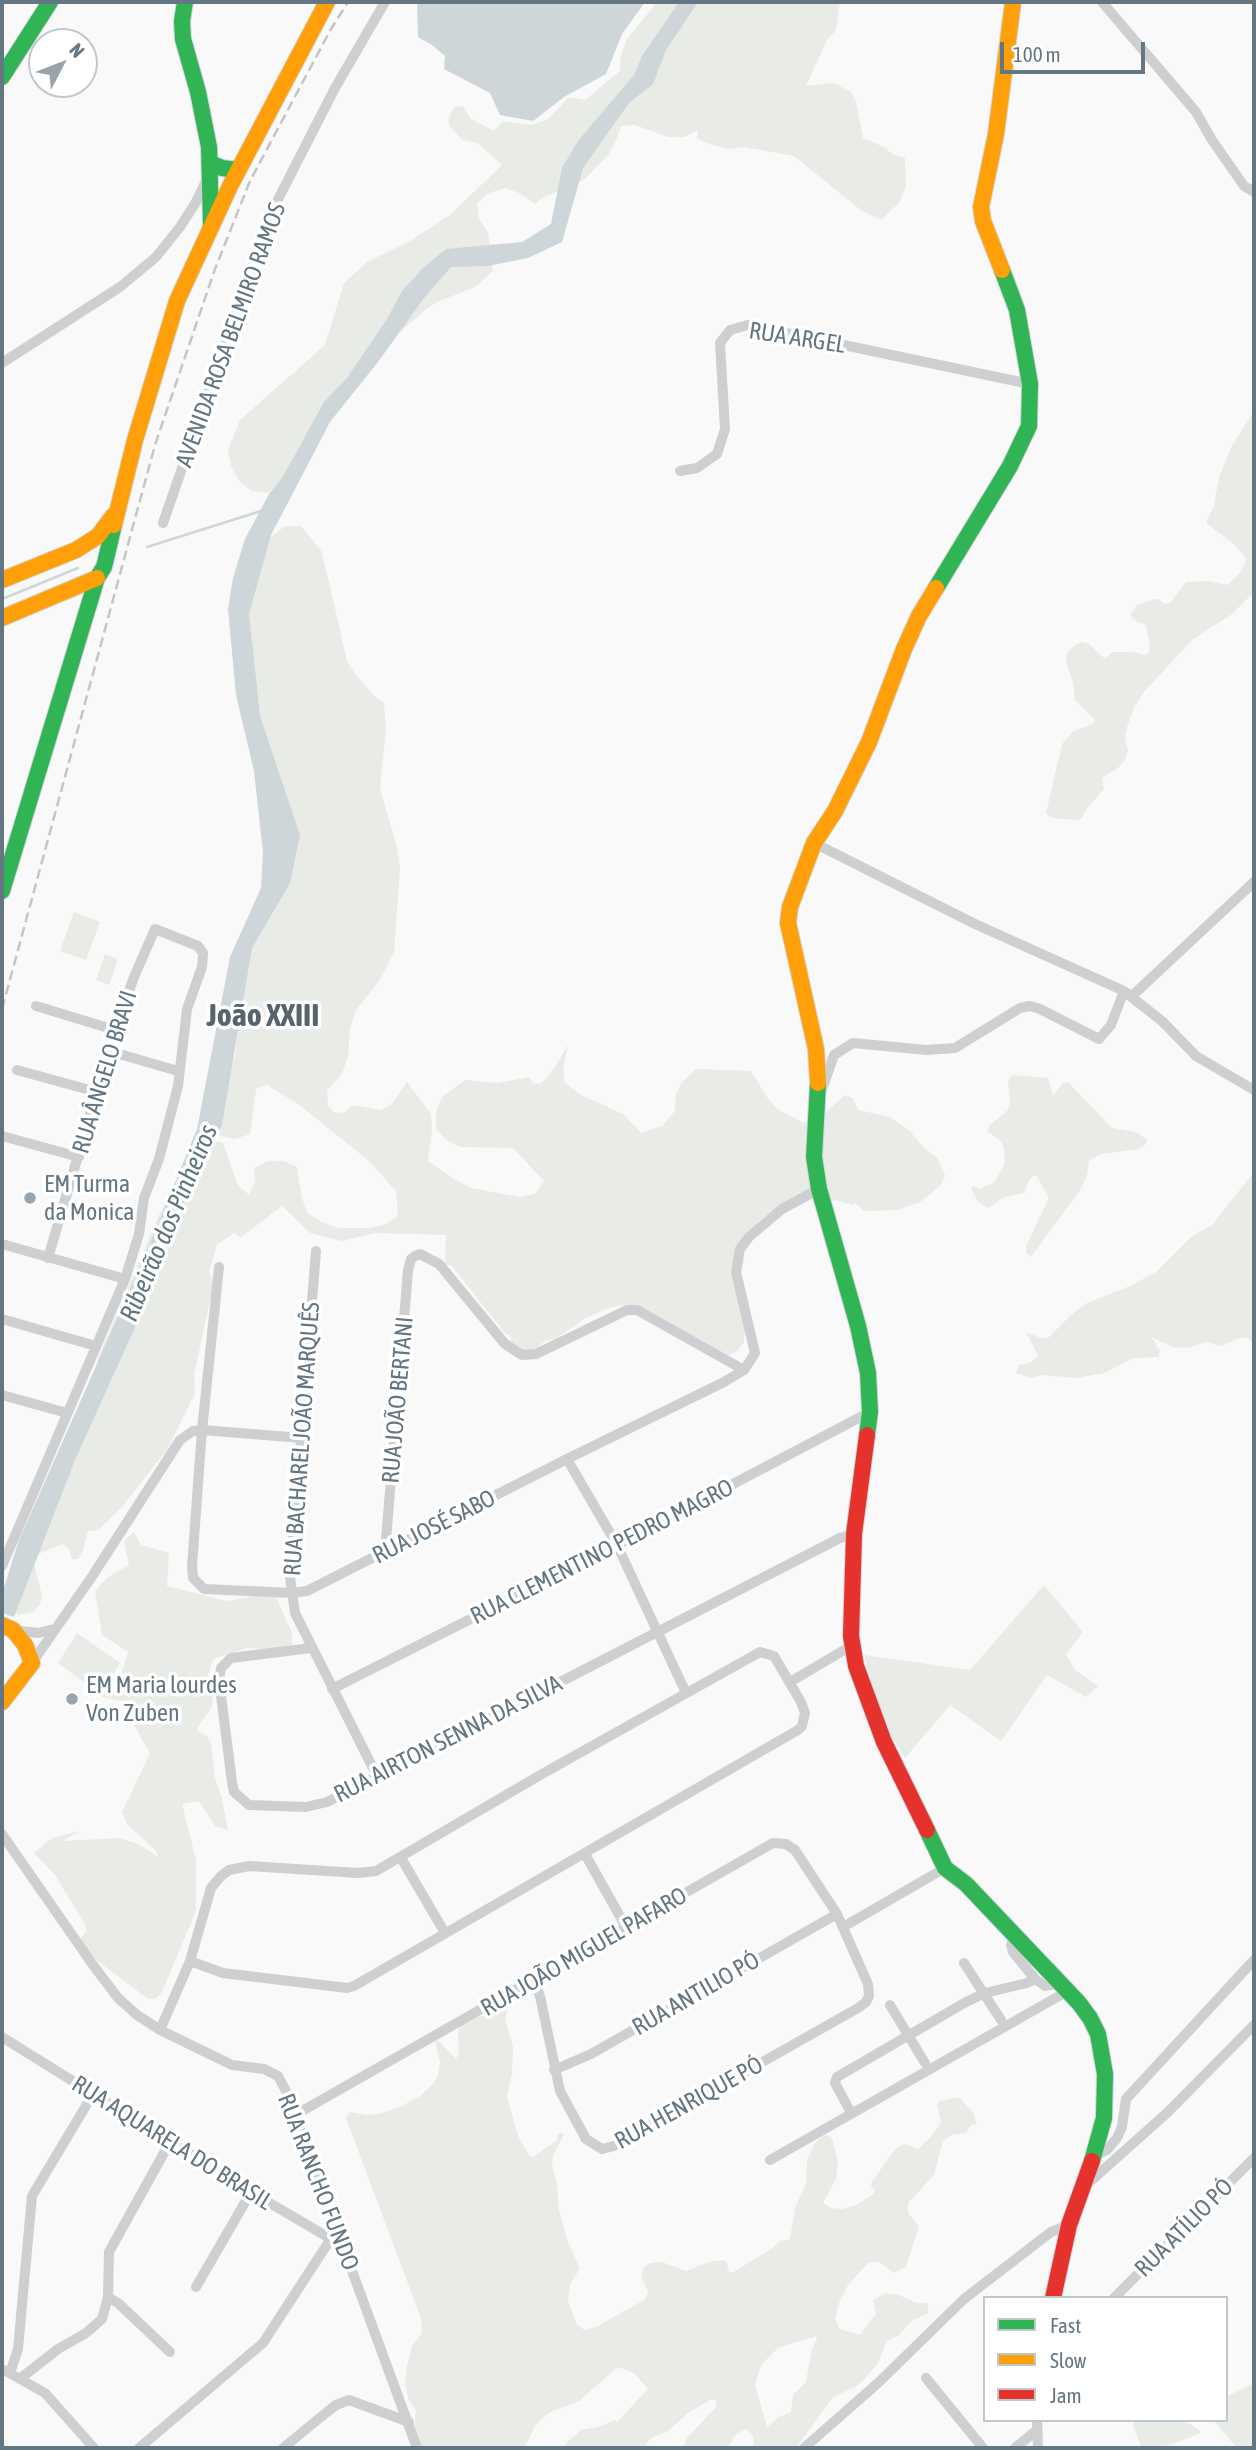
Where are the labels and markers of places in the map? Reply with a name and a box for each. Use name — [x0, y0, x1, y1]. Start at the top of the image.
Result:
place label: EM Turma da Monica — [44, 1170, 134, 1226]
marker: EM Turma da Monica — [22, 1190, 38, 1206]
place label: EM Maria lourdes Von Zuben — [86, 1671, 237, 1727]
marker: EM Maria lourdes Von Zuben — [64, 1691, 80, 1707]

